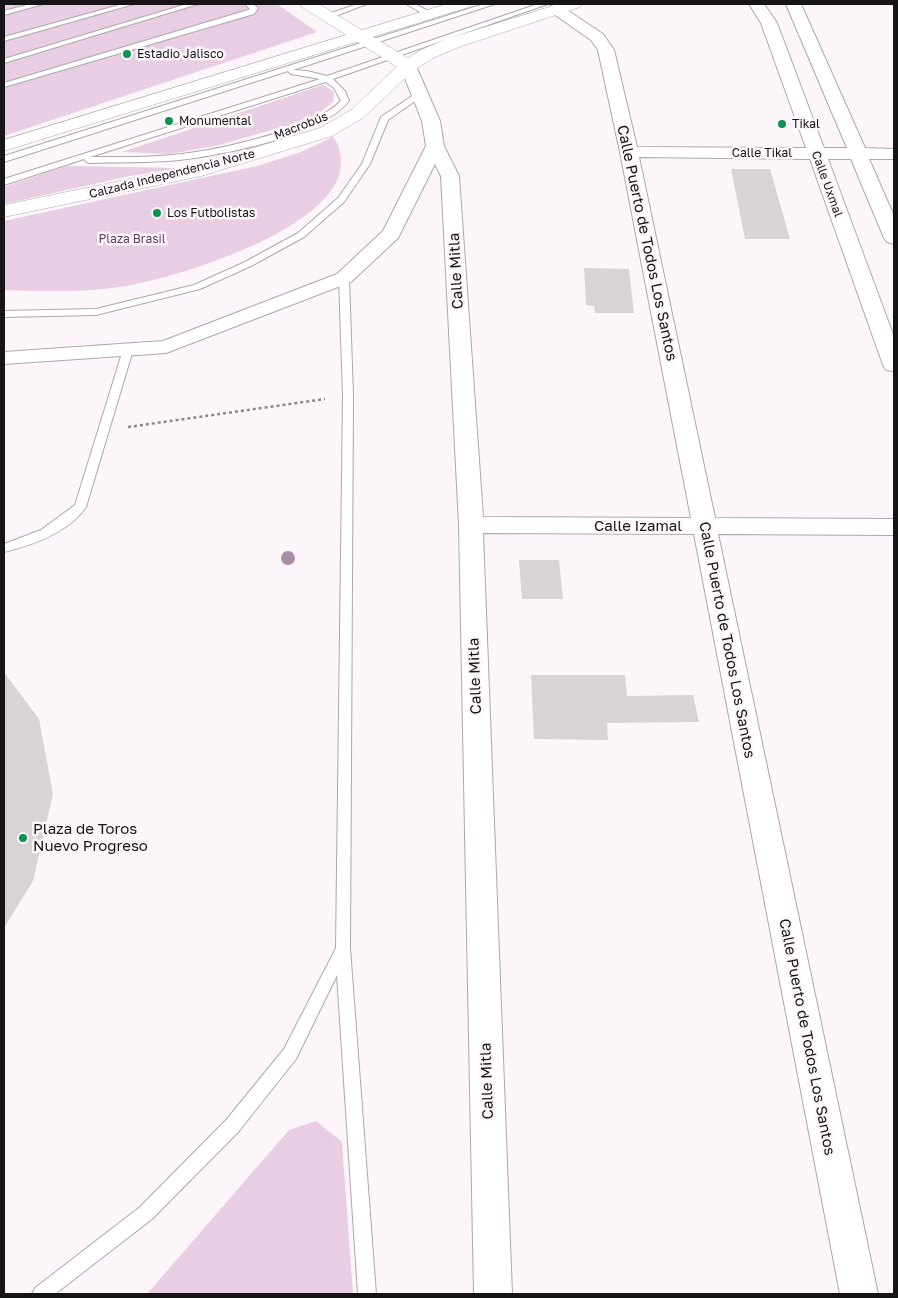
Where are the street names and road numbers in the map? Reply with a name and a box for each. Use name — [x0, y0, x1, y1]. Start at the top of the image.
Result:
street label: Macrobús — [272, 109, 330, 143]
street label: Calle Puerto de Todos Los Santos — [613, 123, 681, 363]
street label: Calzada Independencia Norte — [88, 146, 256, 202]
street label: Calle Tikal — [732, 146, 792, 160]
street label: Calle Uxmal — [808, 149, 846, 219]
street label: Calle Mitla — [445, 232, 467, 310]
street label: Calle Izamal — [594, 517, 682, 535]
street label: Calle Puerto de Todos Los Santos — [695, 520, 759, 760]
street label: Calle Mitla — [465, 637, 485, 715]
street label: Calle Puerto de Todos Los Santos — [775, 917, 839, 1157]
street label: Calle Mitla — [477, 1042, 497, 1120]

